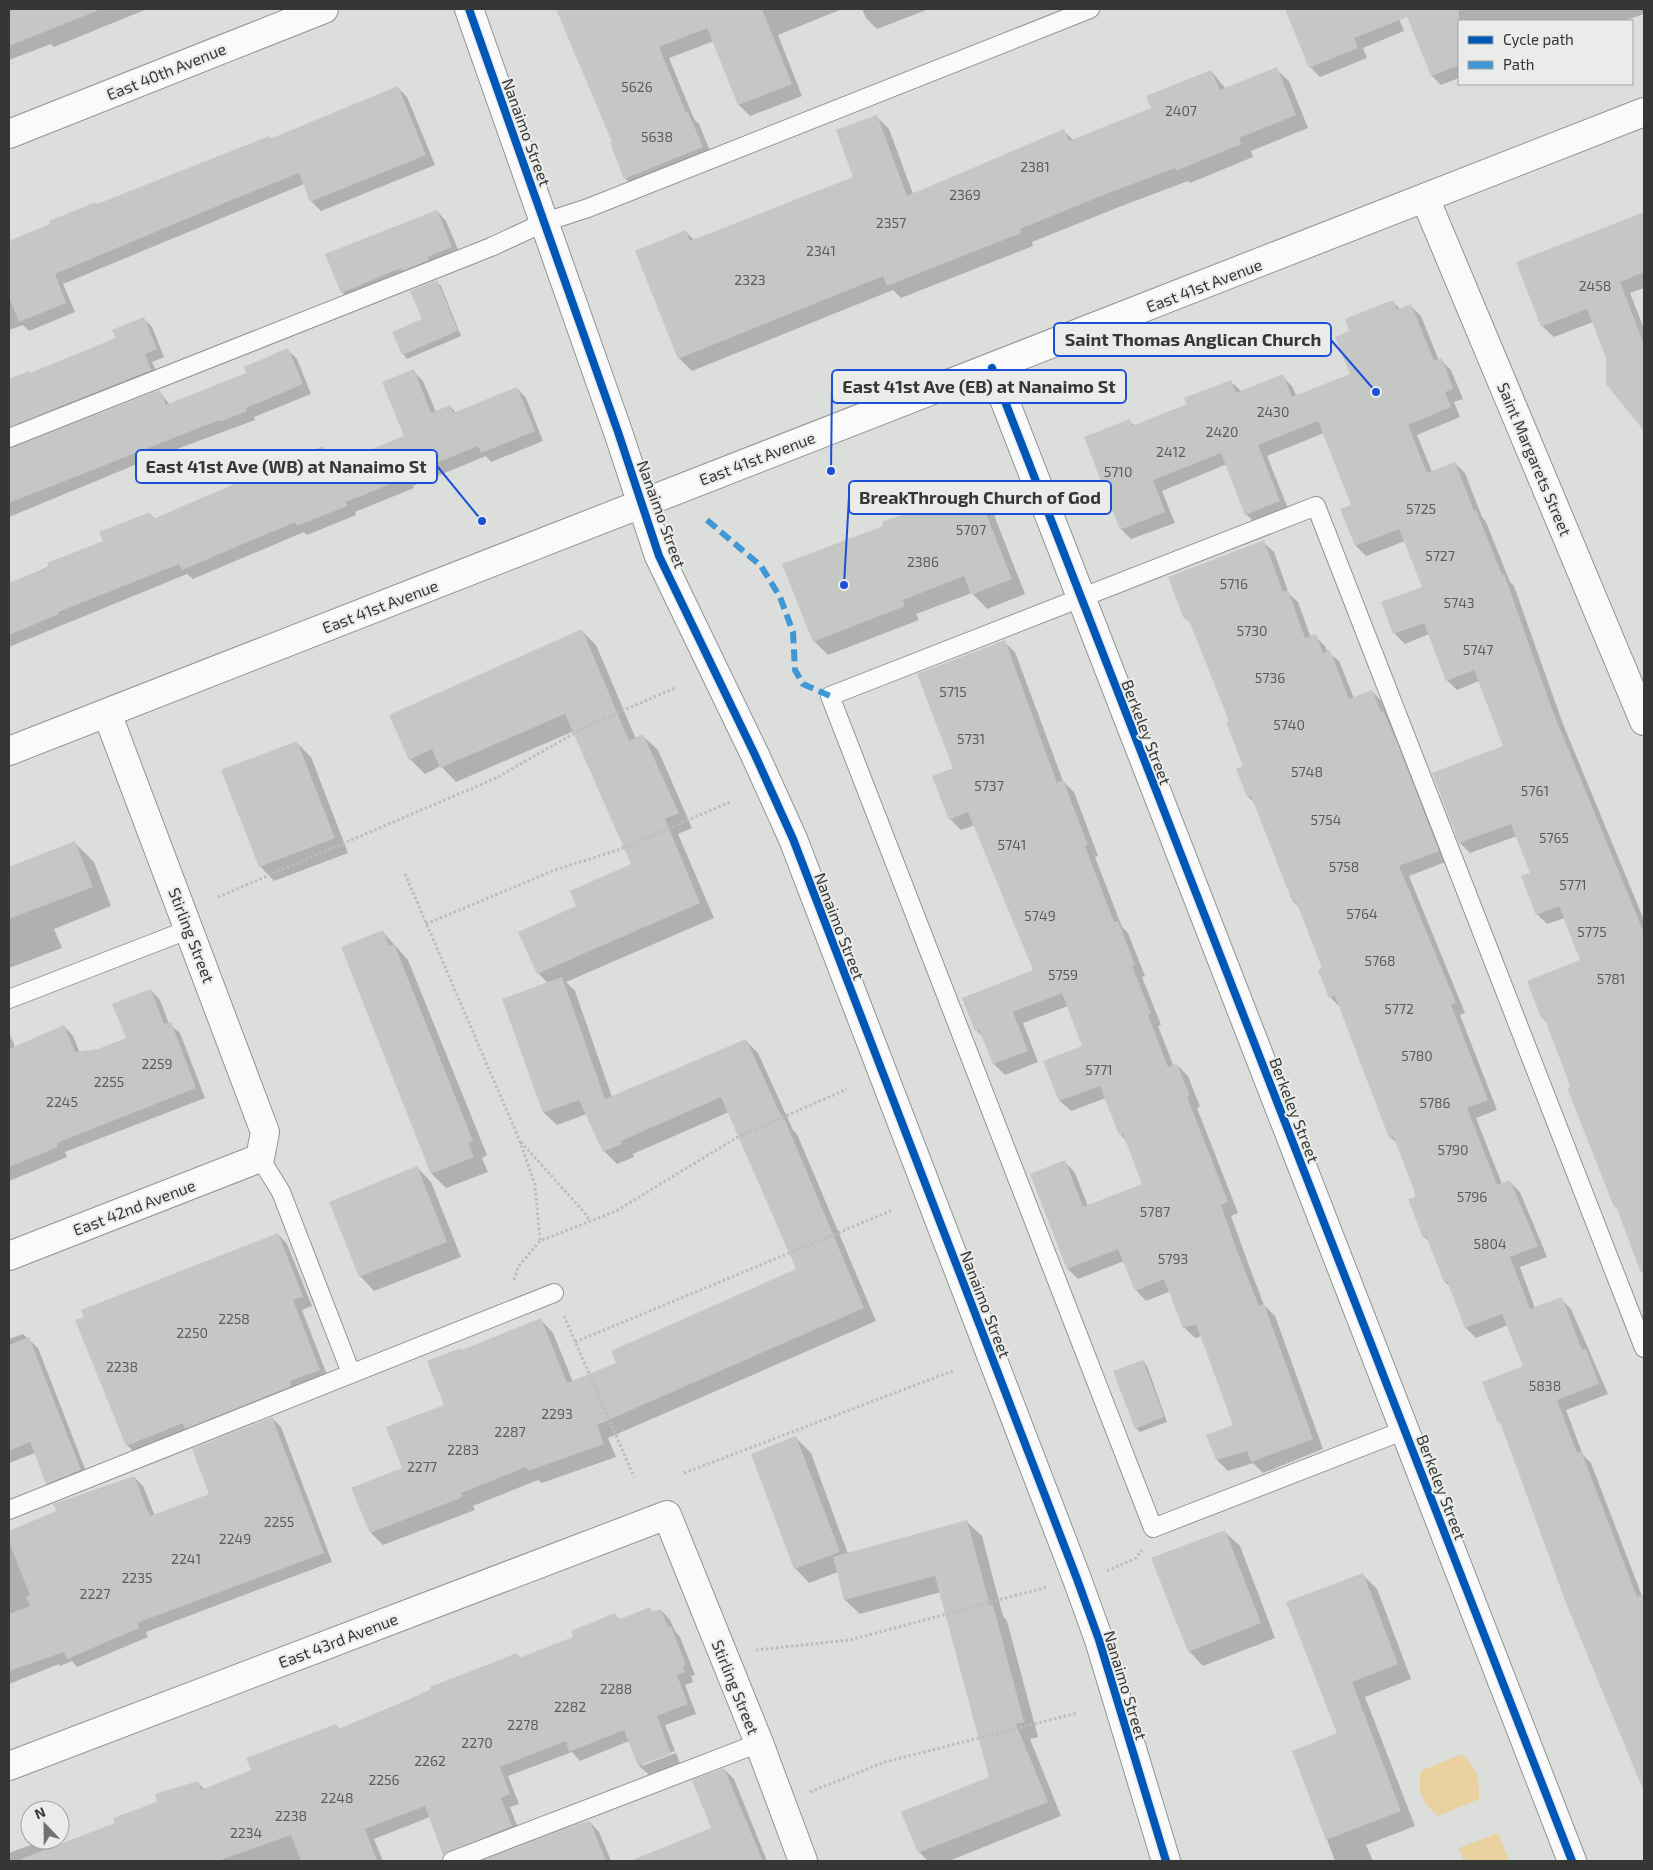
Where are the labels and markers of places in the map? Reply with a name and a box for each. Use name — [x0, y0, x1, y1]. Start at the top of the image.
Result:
callout: Saint Thomas Anglican Church — [1054, 323, 1331, 356]
callout: East 41st Ave (EB) at Nanaimo St — [832, 370, 1126, 403]
callout: East 41st Ave (WB) at Nanaimo St — [136, 450, 437, 483]
callout: BreakThrough Church of God — [849, 481, 1111, 514]

